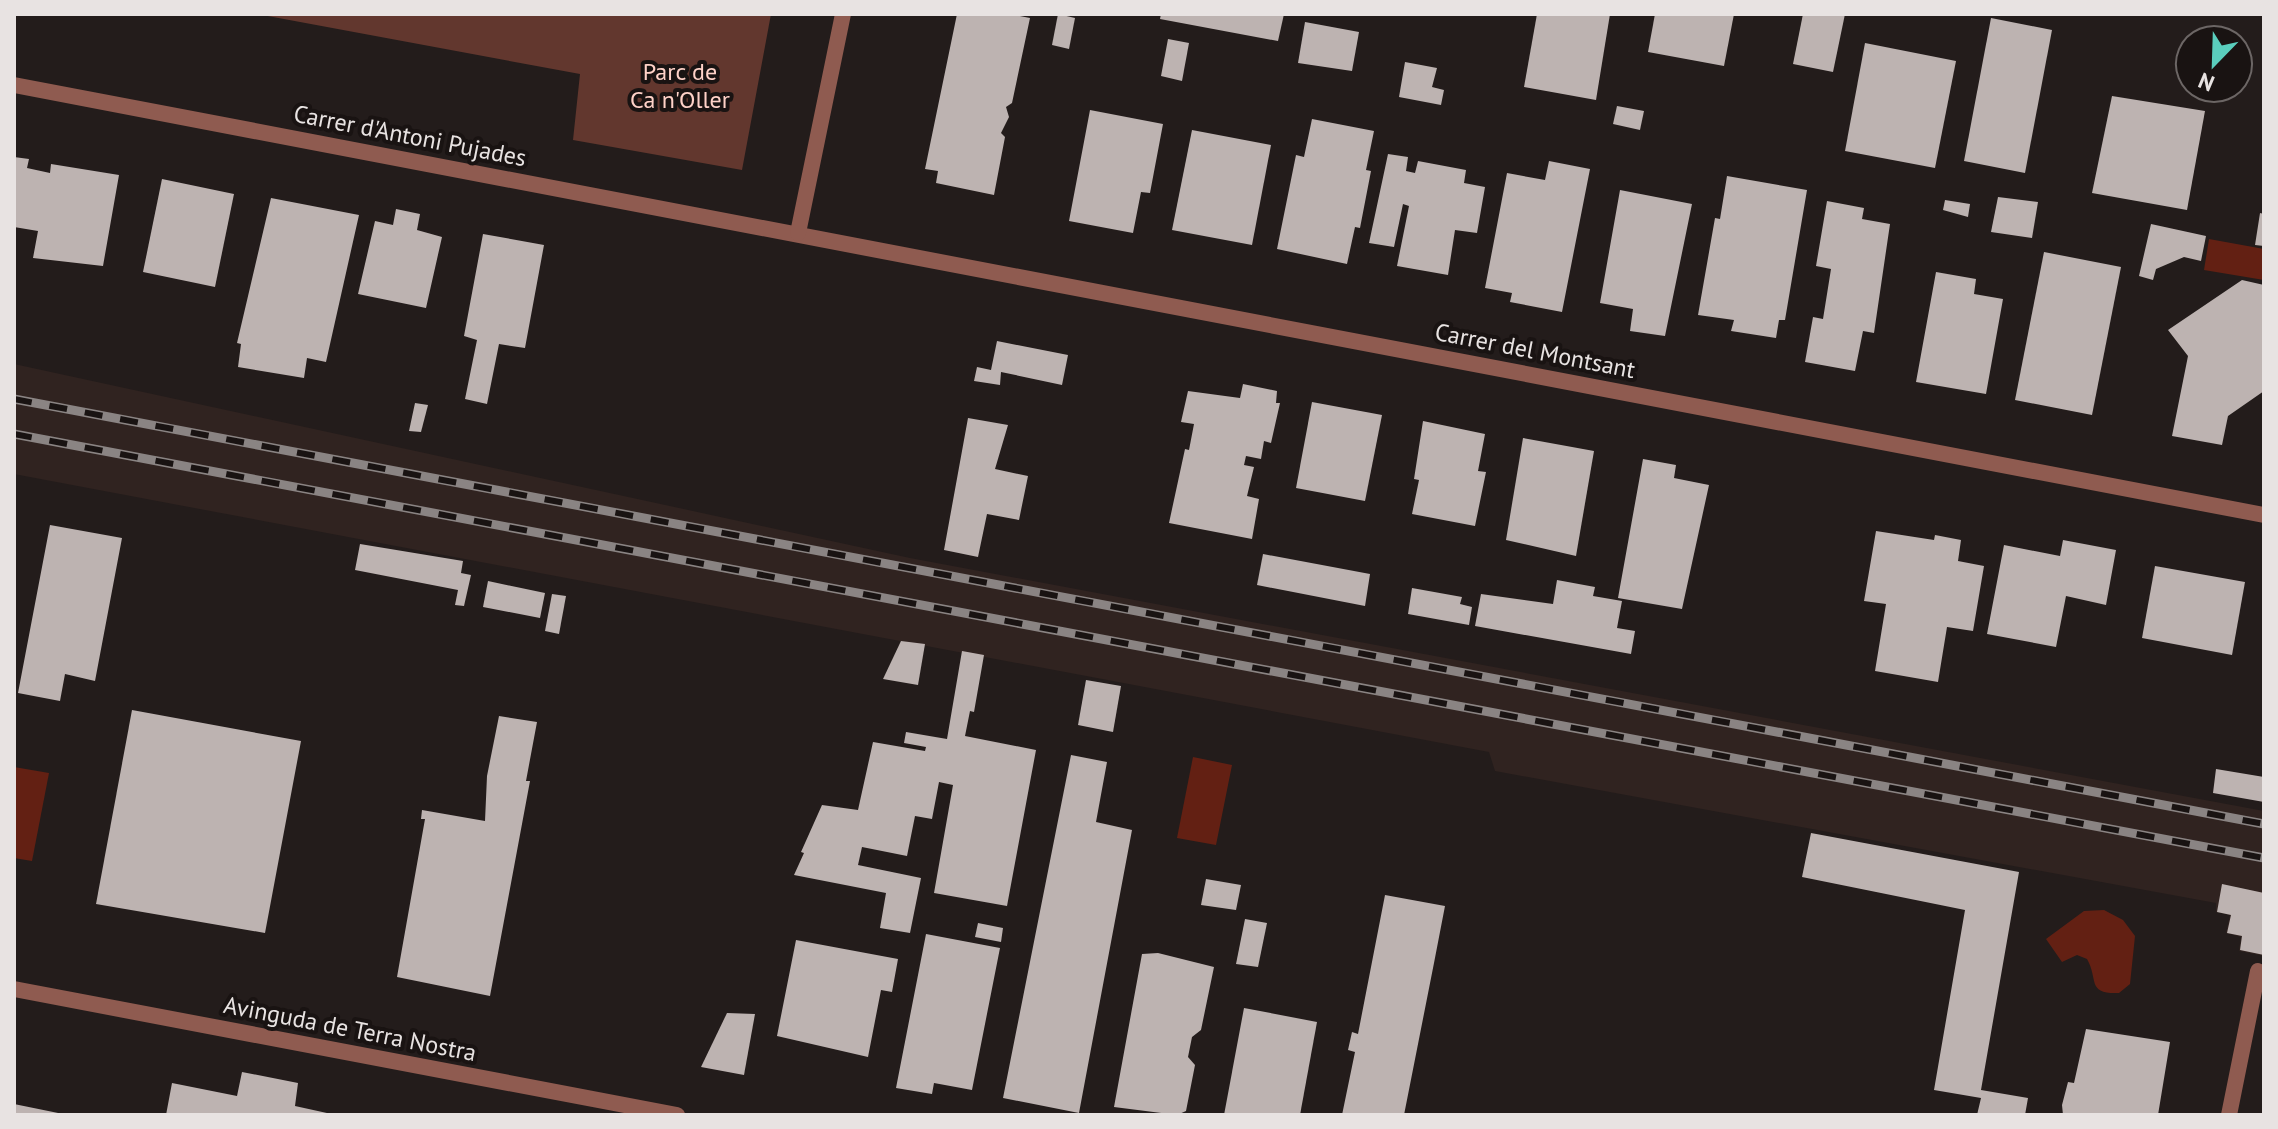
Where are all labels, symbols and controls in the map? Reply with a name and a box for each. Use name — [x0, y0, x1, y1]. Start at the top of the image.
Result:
north arrow — [2174, 24, 2254, 104]
park label: Parc de Ca n'Oller — [630, 56, 730, 115]
text: N — [2194, 67, 2218, 98]
street label: Carrer d'Antoni Pujades — [291, 98, 529, 173]
street label: Carrer del Montsant — [1432, 316, 1638, 385]
street label: Avinguda de Terra Nostra — [221, 989, 479, 1068]

